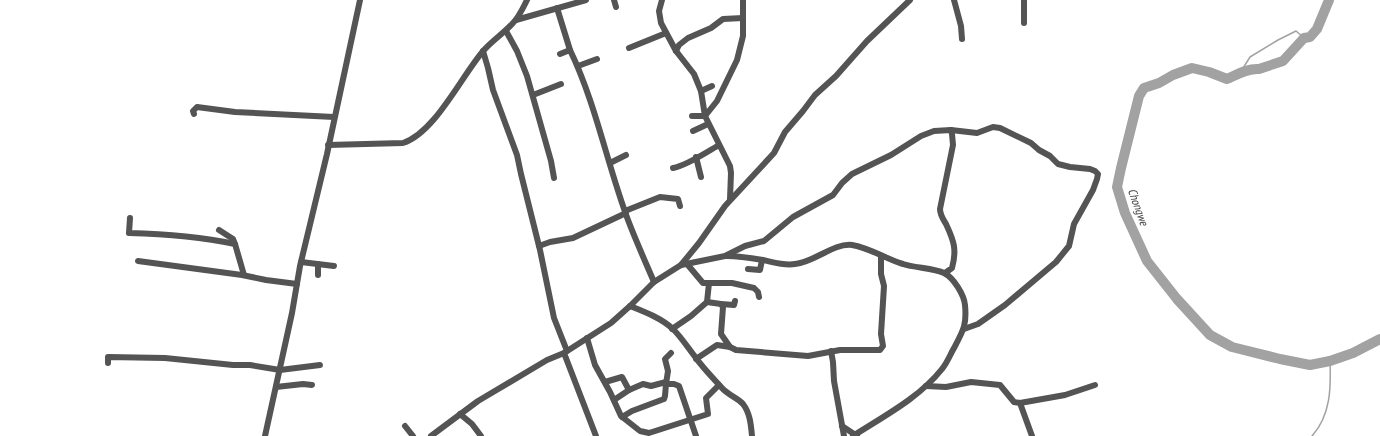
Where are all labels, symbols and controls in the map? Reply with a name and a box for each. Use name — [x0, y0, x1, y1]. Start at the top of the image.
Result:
water label: Chongwe — [1125, 186, 1152, 228]

